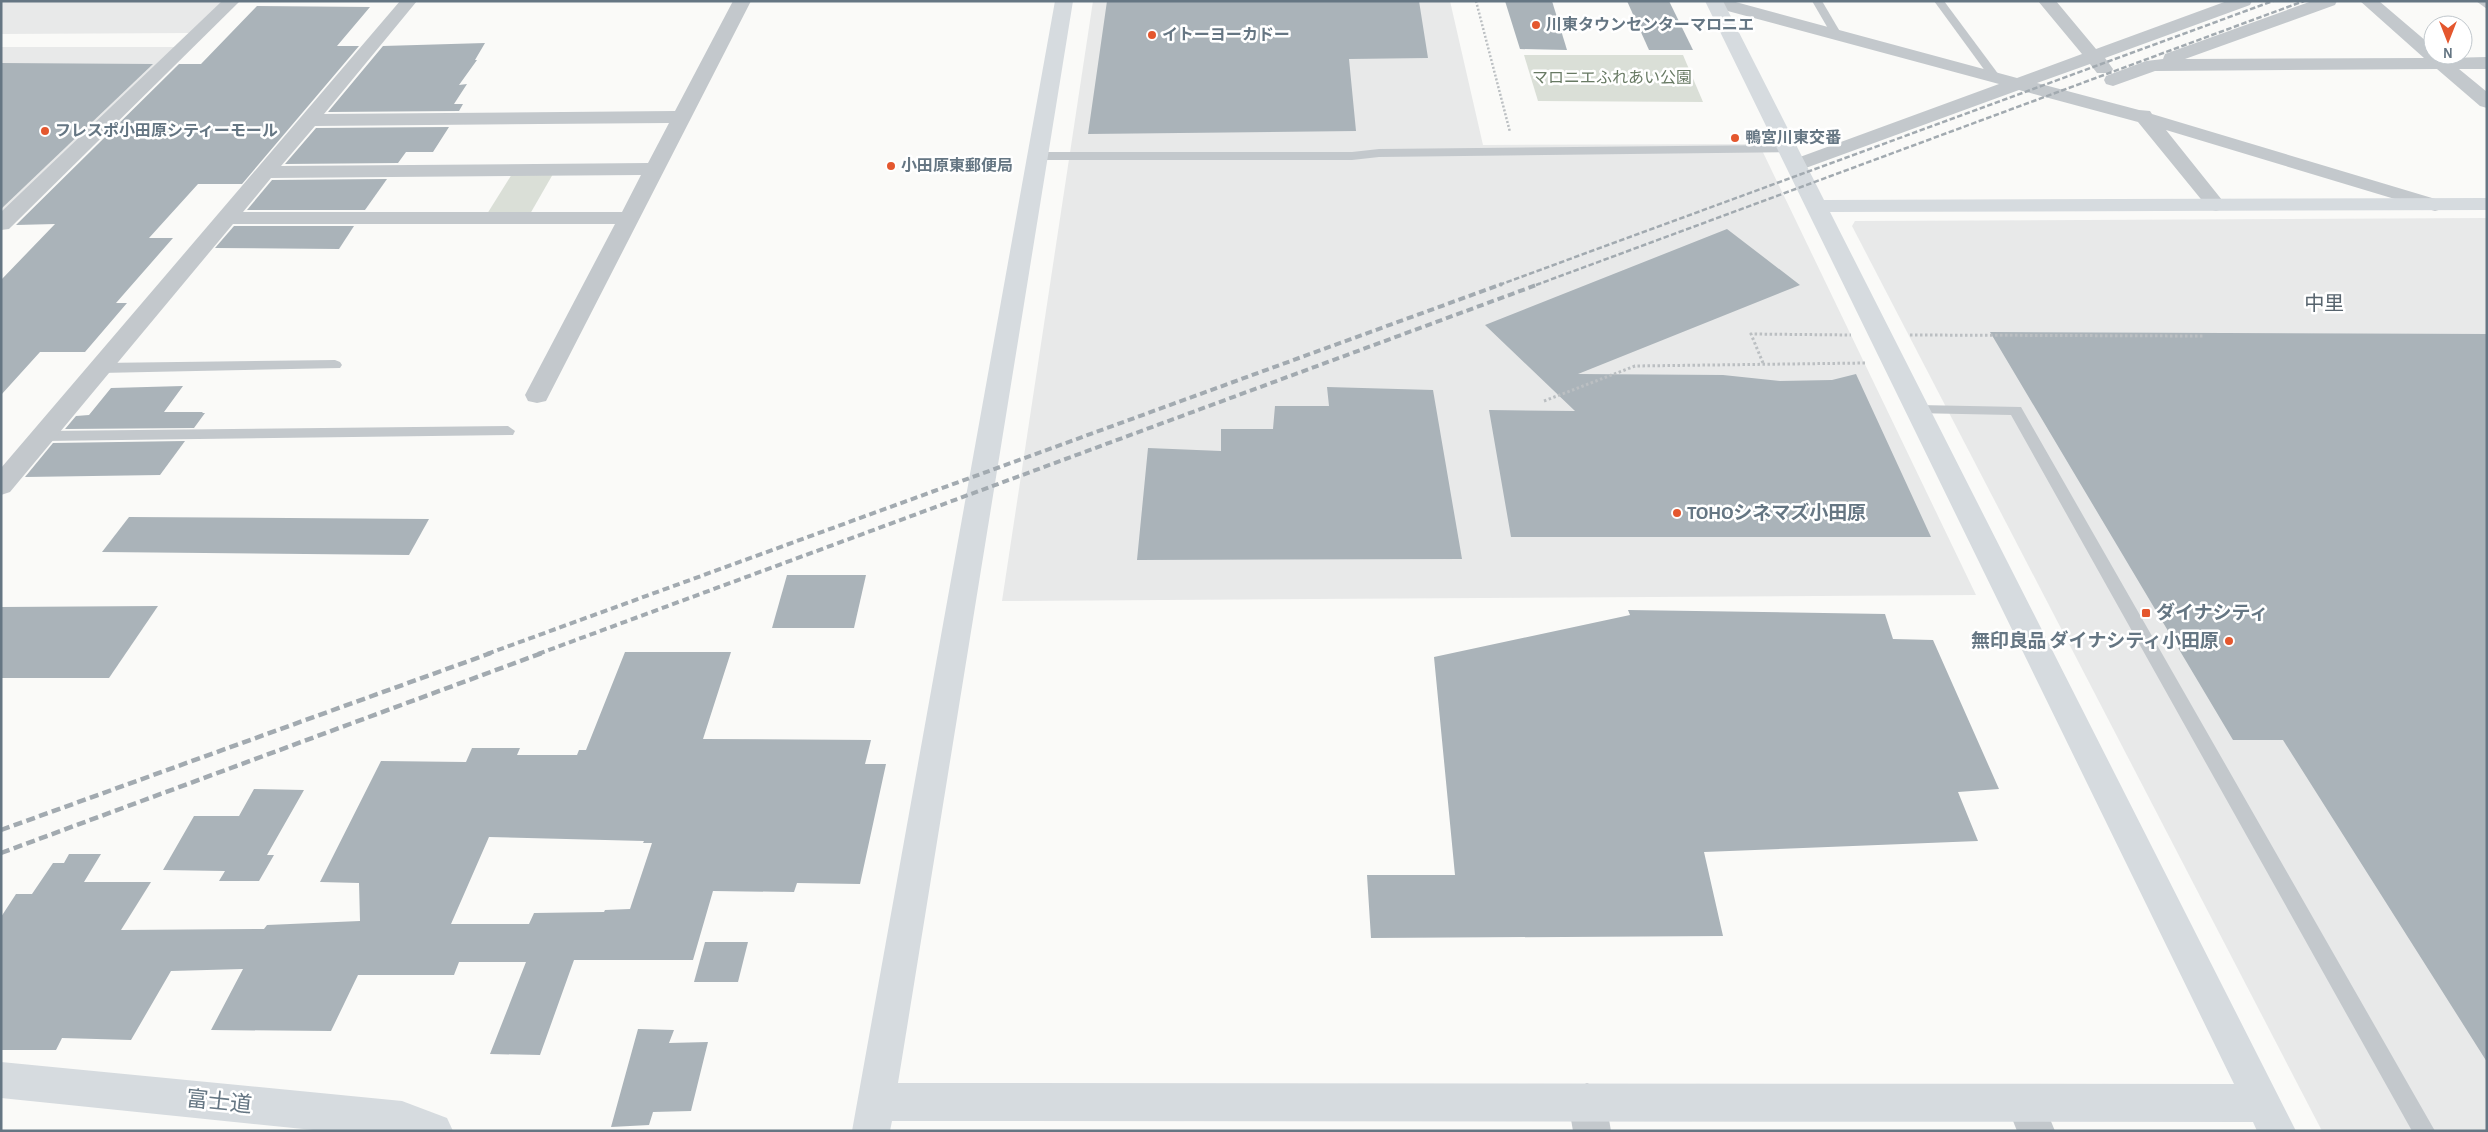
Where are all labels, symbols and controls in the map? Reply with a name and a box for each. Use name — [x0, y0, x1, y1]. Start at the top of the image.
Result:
north arrow — [2423, 15, 2473, 65]
place label: 川東タウンセンターマロニエ — [1546, 16, 1754, 33]
marker: 川東タウンセンターマロニエ — [1530, 19, 1542, 31]
place label: イトーヨーカドー — [1162, 27, 1290, 43]
marker: イトーヨーカドー — [1146, 29, 1158, 41]
text: N — [2443, 45, 2453, 59]
park label: マロニエふれあい公園 — [1532, 69, 1692, 86]
place label: フレスポ小田原シティーモール — [55, 122, 278, 139]
marker: フレスポ小田原シティーモール — [39, 125, 51, 137]
place label: 鴨宮川東交番 — [1745, 129, 1841, 146]
marker: 鴨宮川東交番 — [1729, 132, 1741, 144]
place label: 小田原東郵便局 — [901, 157, 1013, 174]
marker: 小田原東郵便局 — [885, 160, 897, 172]
district label: 中里 — [2304, 293, 2344, 314]
place label: TOHOシネマズ小田原 — [1687, 502, 1866, 523]
marker: TOHOシネマズ小田原 — [1671, 507, 1683, 519]
place label: ダイナシティ — [2156, 602, 2268, 623]
marker: ダイナシティ — [2140, 607, 2152, 619]
place label: 無印良品 ダイナシティ小田原 — [1971, 630, 2219, 651]
marker: 無印良品 ダイナシティ小田原 — [2223, 635, 2235, 647]
street label: 富士道 — [185, 1087, 253, 1116]

